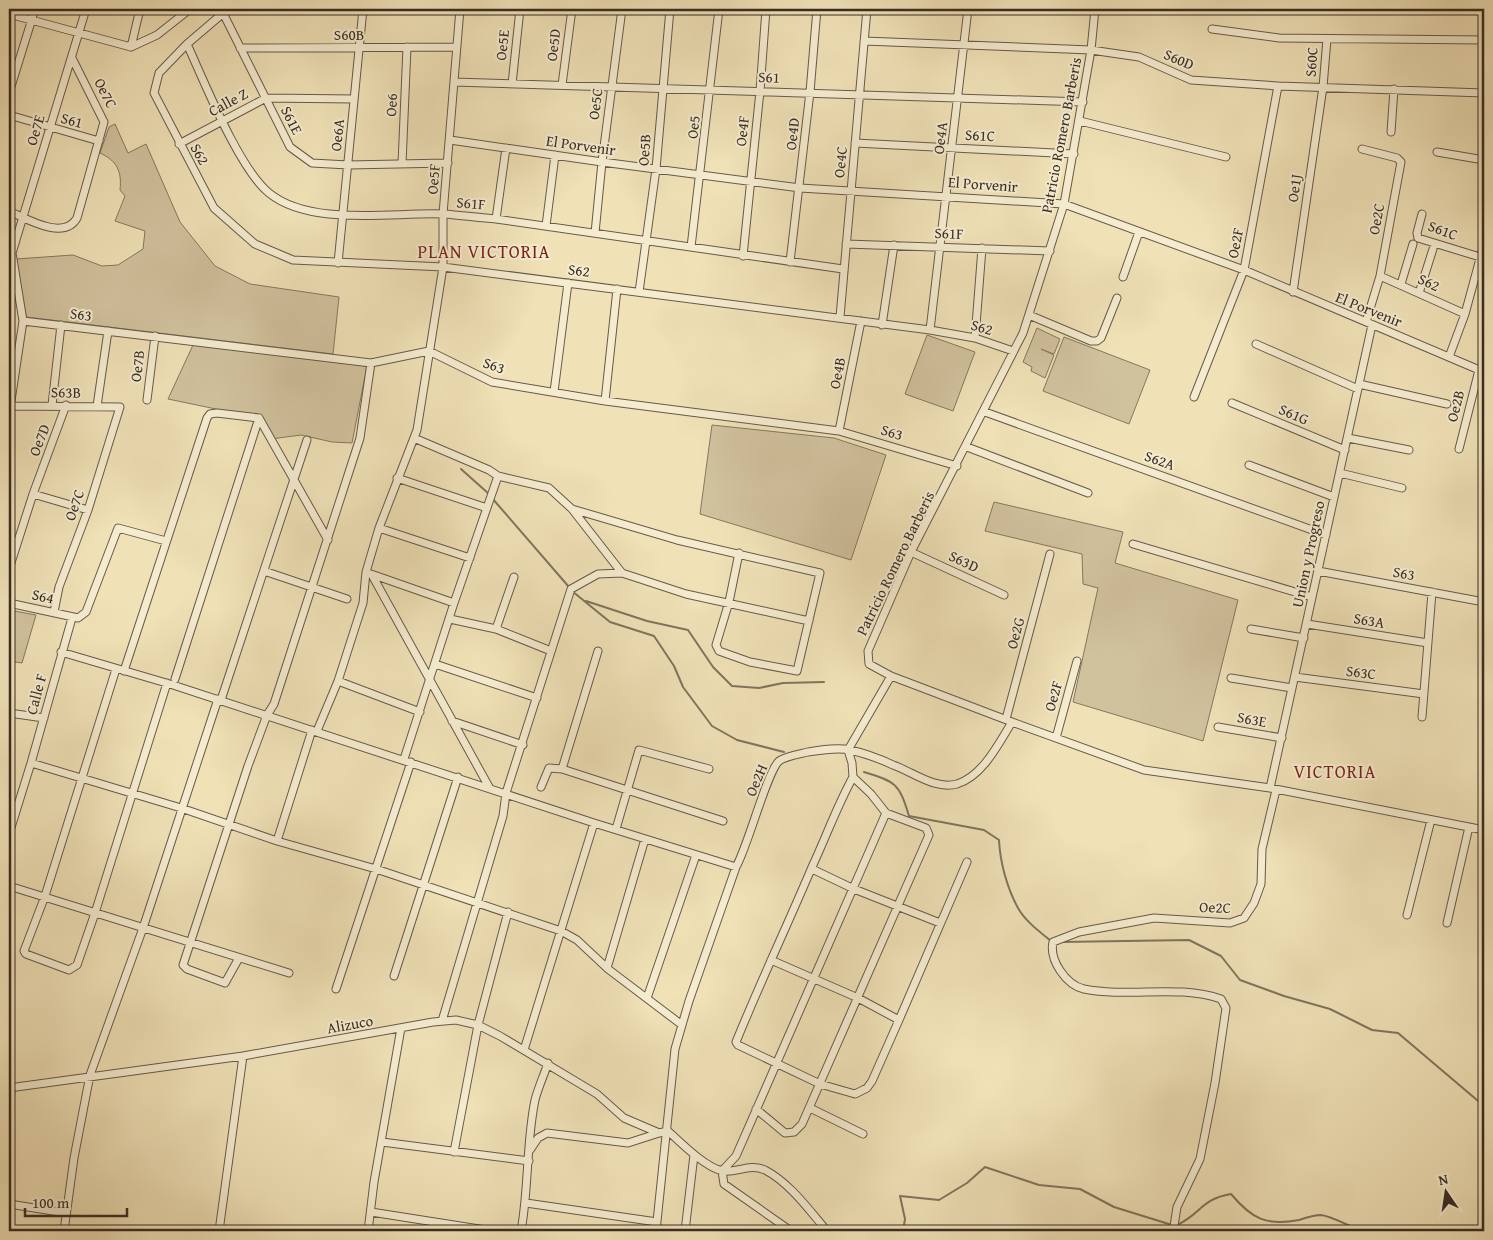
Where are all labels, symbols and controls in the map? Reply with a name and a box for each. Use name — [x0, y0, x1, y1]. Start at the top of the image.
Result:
street label: S60B — [334, 24, 364, 45]
street label: Oe5E — [490, 28, 514, 61]
street label: Oe5D — [541, 28, 565, 62]
street label: S60D — [1161, 43, 1197, 75]
street label: S60C — [1299, 46, 1323, 78]
street label: Patricio Romero Barberis — [1036, 55, 1086, 215]
street label: S61 — [758, 66, 780, 88]
street label: Oe7C — [89, 74, 123, 112]
street label: Calle Z — [205, 83, 251, 121]
street label: Oe5C — [583, 87, 607, 121]
street label: Oe6 — [380, 93, 402, 117]
street label: S61E — [276, 102, 308, 138]
street label: S61 — [59, 107, 85, 133]
street label: Oe7E — [20, 112, 50, 148]
street label: Oe5 — [681, 114, 705, 140]
street label: Oe4F — [730, 115, 754, 147]
street label: Oe4D — [780, 117, 804, 151]
street label: Oe6A — [325, 118, 349, 152]
street label: Oe4A — [928, 121, 952, 155]
street label: S61C — [965, 124, 995, 146]
street label: El Porvenir — [545, 130, 617, 160]
street label: Oe5B — [632, 133, 656, 167]
street label: S62 — [186, 139, 214, 169]
street label: Oe4C — [828, 145, 852, 179]
street label: Oe5F — [421, 163, 445, 195]
street label: El Porvenir — [947, 171, 1019, 197]
street label: Oe1J — [1282, 172, 1306, 203]
street label: S61F — [456, 191, 486, 215]
street label: Oe2C — [1363, 202, 1389, 236]
street label: S61C — [1425, 215, 1461, 245]
street label: S61F — [934, 222, 964, 244]
street label: Oe2F — [1222, 226, 1248, 260]
district label: PLAN VICTORIA — [417, 238, 551, 265]
street label: S62 — [567, 258, 591, 282]
street label: S62 — [1415, 268, 1443, 296]
street label: El Porvenir — [1333, 286, 1405, 332]
street label: S63 — [69, 302, 93, 326]
street label: S62 — [969, 314, 995, 340]
street label: Oe7B — [125, 349, 149, 383]
street label: S63 — [480, 352, 508, 378]
street label: Oe4B — [824, 355, 850, 391]
street label: S63B — [51, 381, 81, 403]
street label: Oe2B — [1441, 388, 1469, 424]
street label: S61G — [1276, 398, 1312, 430]
street label: S63 — [879, 419, 905, 445]
street label: Oe7D — [23, 421, 55, 459]
street label: S62A — [1142, 445, 1178, 475]
street label: Oe7C — [59, 487, 89, 523]
street label: Patricio Romero Barberis — [851, 487, 939, 639]
street label: Union y Progreso — [1286, 498, 1330, 609]
street label: S63D — [946, 545, 982, 577]
street label: S63 — [1391, 561, 1417, 585]
street label: S64 — [30, 583, 56, 609]
street label: S63A — [1352, 607, 1386, 633]
street label: Oe2G — [1001, 615, 1029, 651]
street label: S63C — [1345, 660, 1377, 684]
street label: Calle F — [21, 671, 51, 717]
street label: Oe2F — [1039, 678, 1067, 714]
street label: S63E — [1236, 706, 1269, 732]
district label: VICTORIA — [1294, 758, 1376, 785]
street label: Oe2H — [740, 761, 772, 799]
street label: Oe2C — [1199, 896, 1231, 918]
street label: Alizuco — [325, 1010, 375, 1038]
north arrow — [1420, 1168, 1470, 1218]
text: N — [1436, 1168, 1451, 1190]
scale bar — [25, 1185, 128, 1217]
text: 100 m — [32, 1192, 70, 1213]

